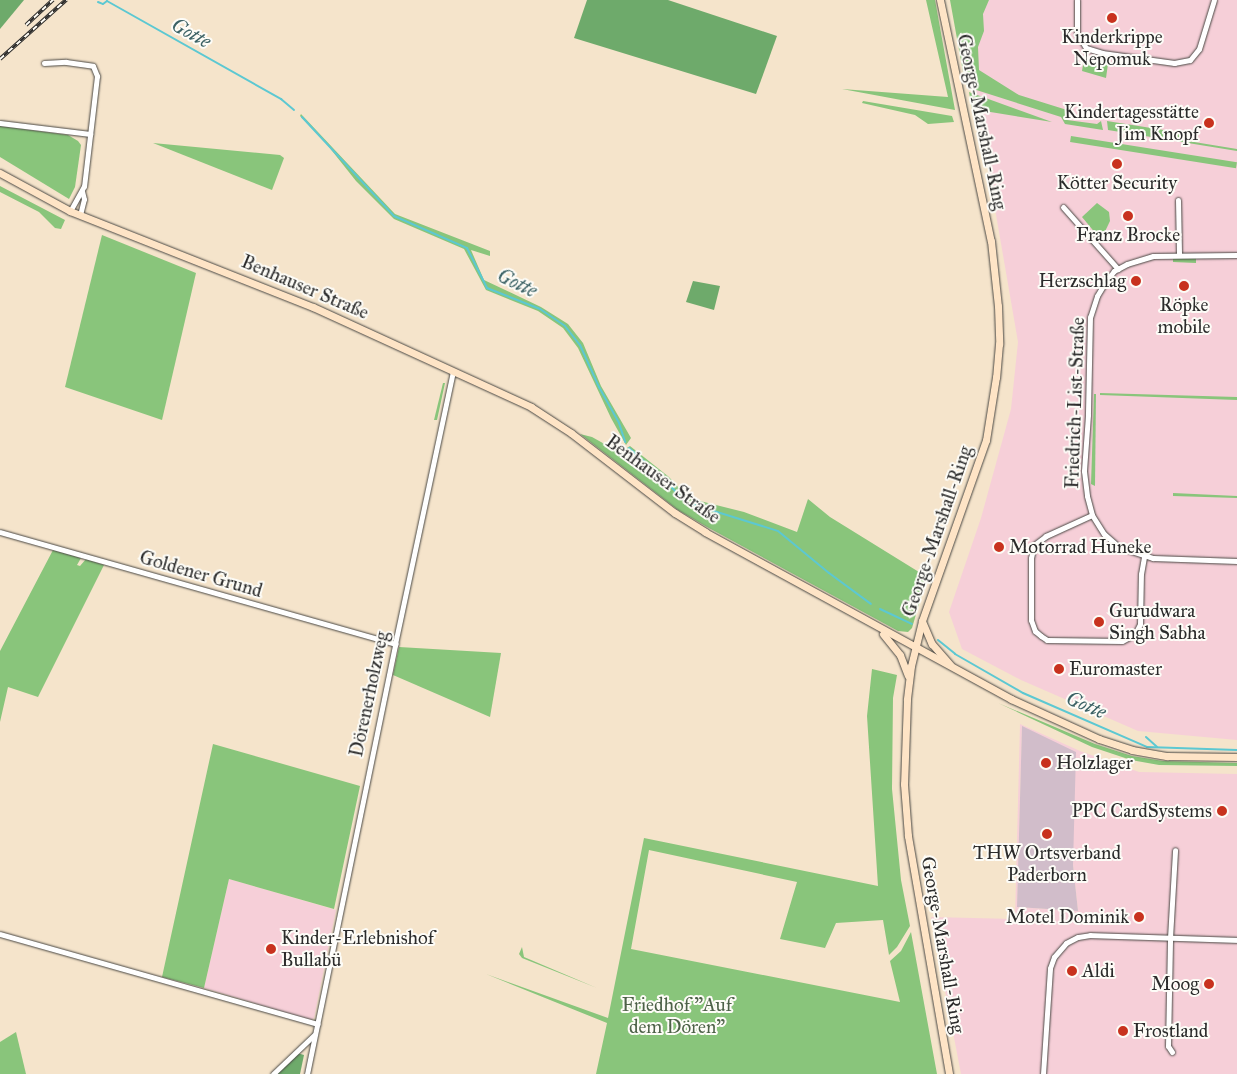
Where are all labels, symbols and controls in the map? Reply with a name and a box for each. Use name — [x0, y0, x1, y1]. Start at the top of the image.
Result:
marker: Kinderkrippe Nepomuk — [1106, 12, 1118, 24]
water label: Gotte — [167, 13, 215, 53]
place label: Kinderkrippe Nepomuk — [1061, 26, 1163, 70]
street label: George-Marshall-Ring — [952, 32, 1012, 212]
place label: Kindertagesstätte Jim Knopf — [1064, 101, 1199, 145]
marker: Kindertagesstätte Jim Knopf — [1203, 117, 1215, 129]
marker: Kötter Security — [1111, 158, 1123, 170]
place label: Kötter Security — [1057, 172, 1177, 194]
marker: Franz Brocke — [1122, 210, 1134, 222]
place label: Franz Brocke — [1076, 224, 1180, 246]
street label: Benhauser Straße — [238, 250, 372, 324]
water label: Gotte — [493, 263, 541, 303]
place label: Herzschlag — [1038, 270, 1126, 292]
marker: Herzschlag — [1130, 275, 1142, 287]
marker: Röpke mobile — [1178, 280, 1190, 292]
place label: Röpke mobile — [1158, 294, 1210, 338]
street label: Friedrich-List-Straße — [1061, 317, 1089, 489]
street label: Benhauser Straße — [601, 430, 725, 528]
street label: George-Marshall-Ring — [897, 443, 977, 619]
place label: Motorrad Huneke — [1009, 536, 1151, 558]
marker: Motorrad Huneke — [993, 541, 1005, 553]
street label: Goldener Grund — [137, 546, 265, 602]
place label: Gurudwara Singh Sabha — [1109, 600, 1206, 644]
marker: Gurudwara Singh Sabha — [1093, 616, 1105, 628]
street label: Dörenerholzweg — [345, 629, 393, 759]
place label: Euromaster — [1069, 658, 1162, 680]
marker: Euromaster — [1053, 663, 1065, 675]
water label: Gotte — [1062, 686, 1110, 724]
place label: Holzlager — [1056, 752, 1133, 774]
marker: Holzlager — [1040, 757, 1052, 769]
place label: PPC CardSystems — [1071, 800, 1212, 822]
marker: PPC CardSystems — [1216, 805, 1228, 817]
marker: THW Ortsverband Paderborn — [1041, 828, 1053, 840]
place label: THW Ortsverband Paderborn — [973, 842, 1121, 886]
street label: George-Marshall-Ring — [916, 855, 970, 1035]
place label: Motel Dominik — [1006, 906, 1129, 928]
marker: Motel Dominik — [1133, 911, 1145, 923]
place label: Kinder-Erlebnishof Bullabü — [281, 927, 434, 971]
marker: Kinder-Erlebnishof Bullabü — [265, 943, 277, 955]
place label: Aldi — [1082, 960, 1115, 982]
marker: Aldi — [1066, 965, 1078, 977]
place label: Moog — [1151, 973, 1199, 995]
marker: Moog — [1203, 978, 1215, 990]
park label: Friedhof "Auf dem Dören" — [622, 994, 732, 1038]
place label: Frostland — [1133, 1020, 1208, 1042]
marker: Frostland — [1117, 1025, 1129, 1037]

